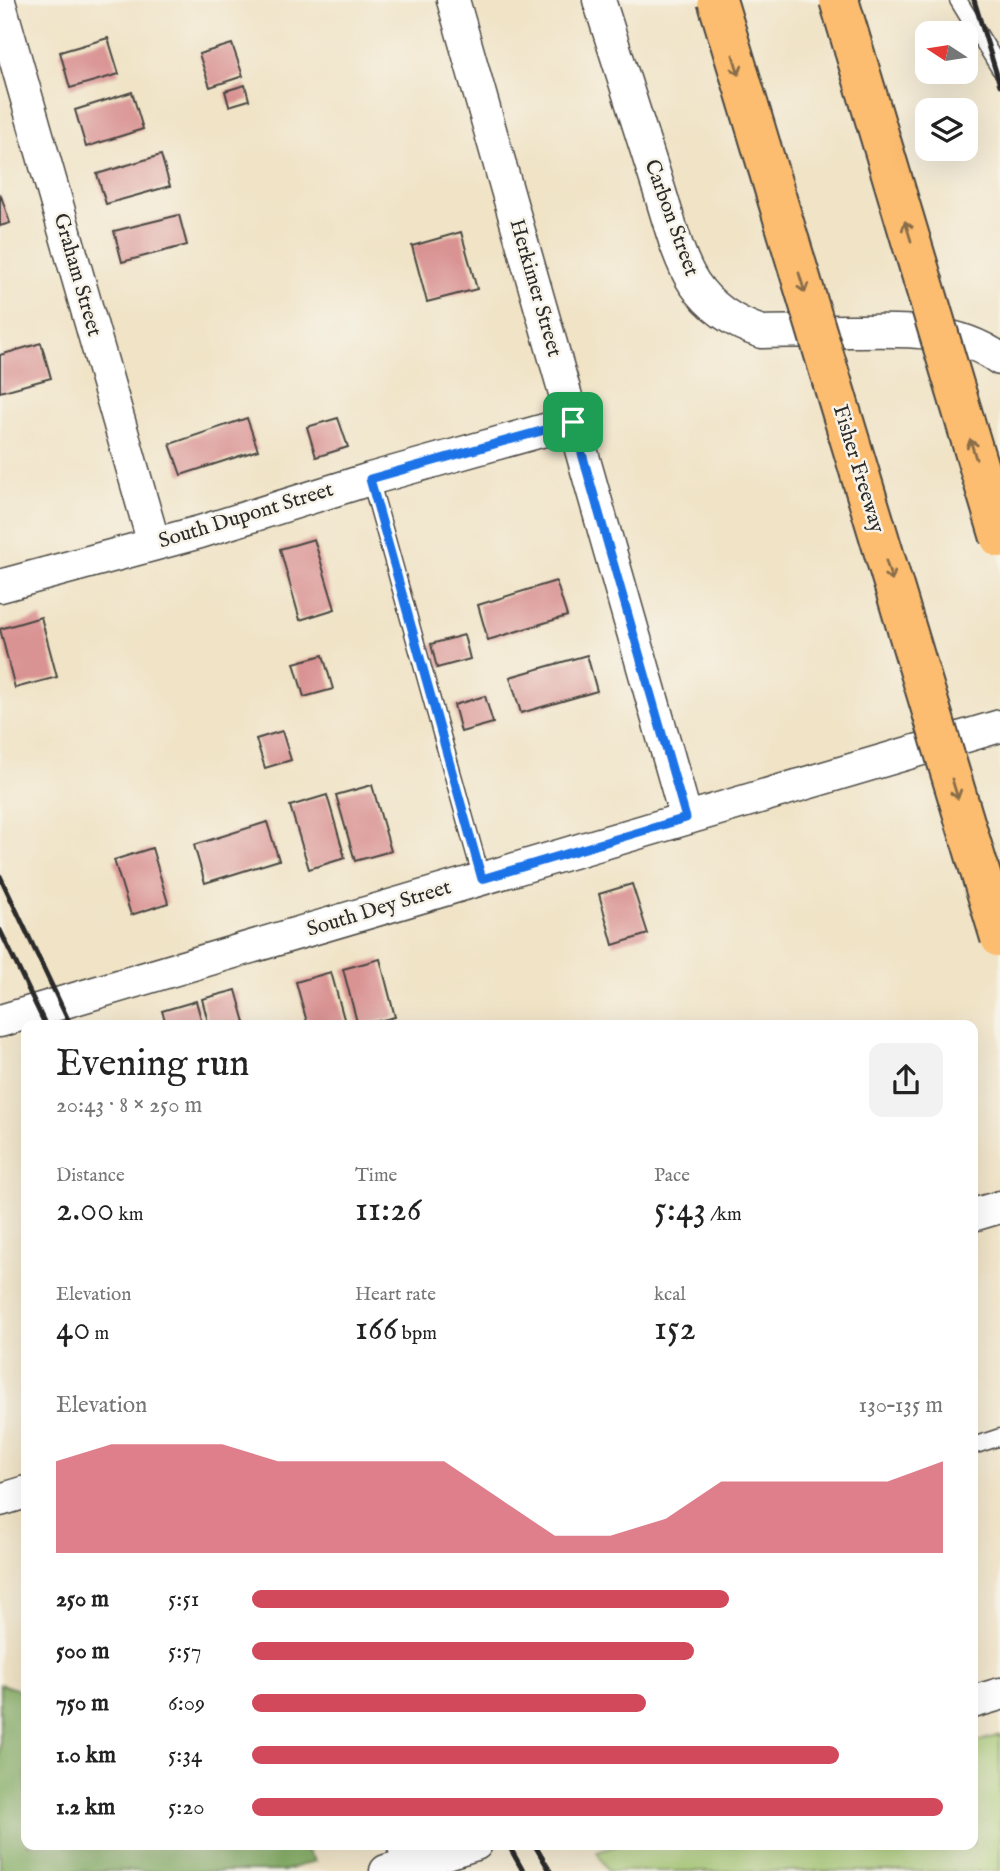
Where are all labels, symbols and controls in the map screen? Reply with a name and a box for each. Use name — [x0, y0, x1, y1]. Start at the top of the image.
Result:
north arrow — [915, 21, 978, 84]
map controls — [915, 21, 978, 161]
one-way arrow — [731, 54, 744, 76]
button: layers — [915, 98, 978, 161]
street label: Carbon Street — [637, 156, 705, 280]
street label: Graham Street — [47, 210, 107, 340]
street label: Herkimer Street — [502, 216, 568, 360]
one-way arrow — [901, 221, 914, 243]
one-way arrow — [797, 272, 810, 294]
pin — [543, 392, 603, 452]
street label: Fisher Freeway — [826, 402, 890, 537]
icon: arrive — [554, 403, 592, 441]
one-way arrow — [966, 439, 979, 461]
street label: South Dupont Street — [155, 477, 337, 555]
one-way arrow — [884, 560, 897, 582]
one-way arrow — [949, 778, 962, 800]
street label: South Dey Street — [304, 874, 454, 944]
text: Evening run — [56, 1041, 250, 1089]
button: share — [869, 1043, 943, 1117]
text: 20:43 · 8 × 250 m — [56, 1091, 202, 1120]
text: Distance — [56, 1164, 125, 1188]
text: Time — [355, 1164, 397, 1188]
text: Pace — [654, 1164, 690, 1188]
text: 2.00 — [56, 1188, 114, 1233]
text: 11:26 — [355, 1188, 422, 1233]
text: 5:43 — [654, 1188, 706, 1233]
text: km — [114, 1203, 143, 1227]
text: /km — [706, 1203, 742, 1227]
text: Elevation — [56, 1283, 131, 1307]
text: Heart rate — [355, 1283, 436, 1307]
text: kcal — [654, 1283, 686, 1307]
text: 40 — [56, 1307, 90, 1352]
text: 166 — [355, 1307, 398, 1352]
text: 152 — [654, 1307, 696, 1352]
text: m — [90, 1322, 109, 1346]
text: bpm — [398, 1322, 437, 1346]
text: Elevation — [56, 1391, 147, 1420]
text: 130–135 m — [859, 1391, 943, 1420]
text: 250 m — [56, 1585, 109, 1614]
text: 5:51 — [168, 1585, 199, 1614]
text: 500 m — [56, 1637, 110, 1666]
text: 5:57 — [168, 1637, 202, 1666]
text: 750 m — [56, 1689, 109, 1718]
text: 6:09 — [168, 1689, 205, 1718]
text: 1.0 km — [56, 1741, 116, 1770]
text: 5:34 — [168, 1741, 202, 1770]
text: 1.2 km — [56, 1793, 115, 1822]
text: 5:20 — [168, 1793, 205, 1822]

